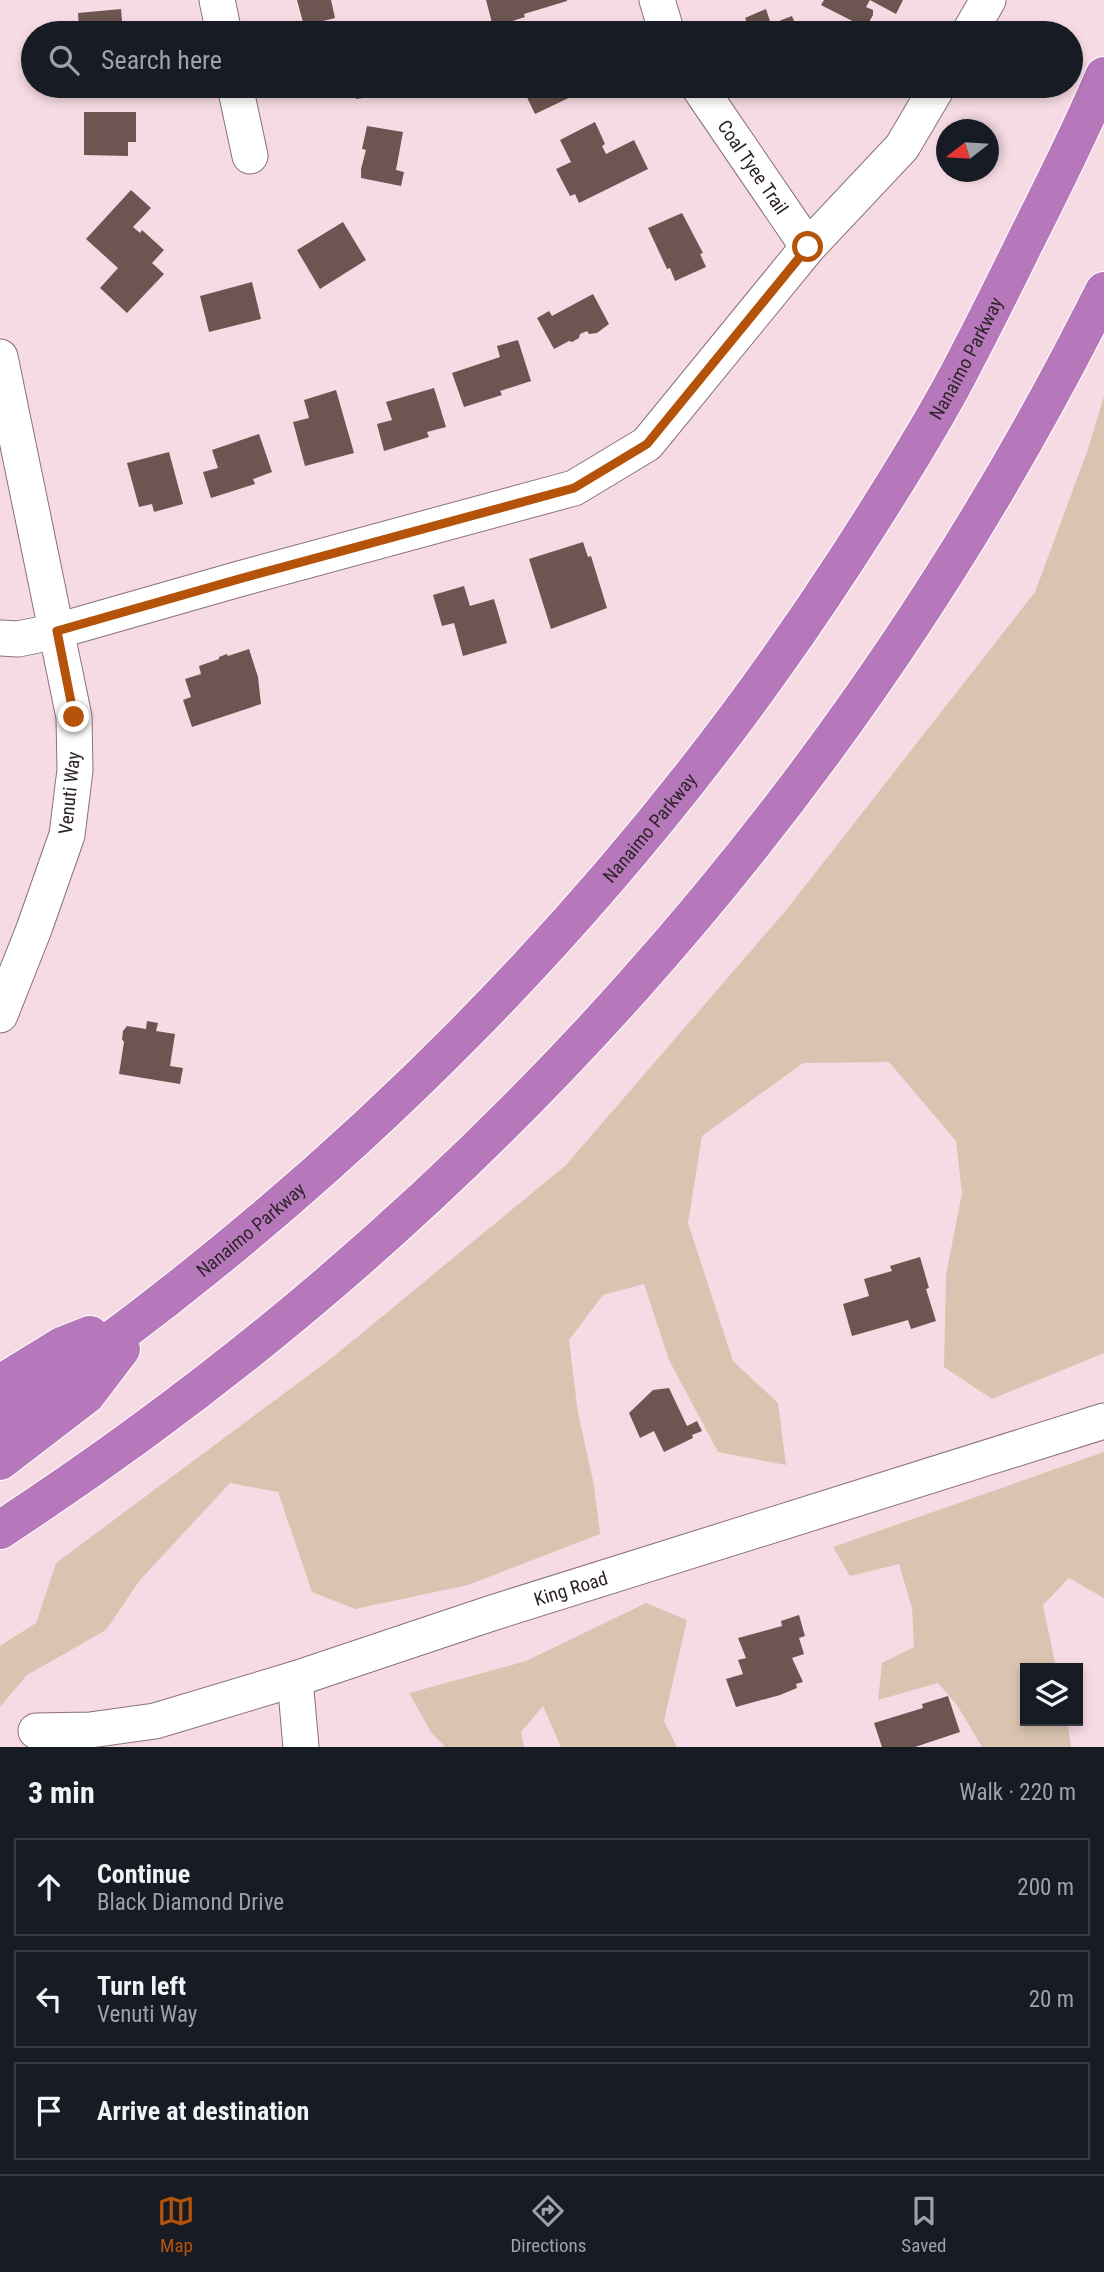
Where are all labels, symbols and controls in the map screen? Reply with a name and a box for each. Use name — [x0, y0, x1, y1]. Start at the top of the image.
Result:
search box — [21, 21, 1083, 98]
icon: search — [45, 41, 83, 79]
text: Search here — [101, 45, 222, 75]
street label: Coal Tyee Trail — [713, 116, 793, 219]
north arrow — [936, 119, 999, 182]
route start — [792, 231, 823, 262]
street label: Nanaimo Parkway — [925, 293, 1008, 424]
route end — [58, 701, 89, 732]
street label: Venuti Way — [54, 751, 85, 835]
street label: Nanaimo Parkway — [598, 768, 702, 887]
street label: Nanaimo Parkway — [192, 1178, 310, 1282]
street label: King Road — [531, 1566, 610, 1611]
map controls — [1020, 1663, 1083, 1726]
button: layers — [1020, 1663, 1083, 1726]
text: 3 min — [28, 1775, 95, 1810]
text: Walk · 220 m — [959, 1779, 1076, 1806]
text: Continue — [97, 1859, 190, 1889]
icon: ahead — [30, 1868, 68, 1906]
text: 200 m — [1017, 1874, 1074, 1901]
text: Black Diamond Drive — [97, 1889, 284, 1916]
text: Turn left — [97, 1971, 186, 2001]
icon: left — [30, 1980, 68, 2018]
text: 20 m — [1029, 1986, 1074, 2013]
text: Venuti Way — [97, 2001, 197, 2028]
icon: arrive — [30, 2092, 68, 2130]
text: Arrive at destination — [97, 2096, 309, 2126]
tab: Map — [157, 2192, 195, 2257]
tab: Directions — [510, 2192, 586, 2257]
tab: Saved — [901, 2192, 947, 2257]

